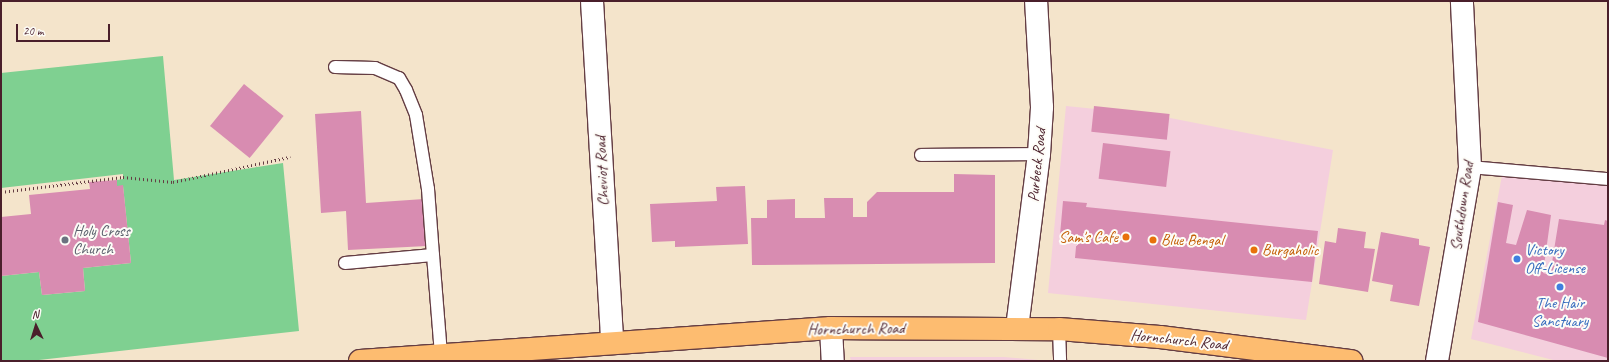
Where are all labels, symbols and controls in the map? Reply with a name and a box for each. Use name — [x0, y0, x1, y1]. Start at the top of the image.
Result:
scale bar — [18, 16, 112, 42]
text: 20 m — [23, 23, 43, 39]
street label: Purbeck Road — [1024, 128, 1050, 202]
street label: Cheviot Road — [591, 136, 613, 206]
street label: Southdown Road — [1446, 160, 1478, 252]
place label: Holy Cross Church — [73, 221, 130, 259]
place label: Sam's Cafe — [1059, 227, 1118, 247]
place label: Blue Bengal — [1161, 230, 1223, 250]
marker: Sam's Cafe — [1121, 232, 1131, 242]
marker: Holy Cross Church — [60, 235, 70, 245]
marker: Blue Bengal — [1148, 235, 1158, 245]
place label: Burgaholic — [1262, 240, 1318, 260]
place label: Victory Off-License — [1525, 240, 1585, 278]
marker: Burgaholic — [1249, 245, 1259, 255]
marker: Victory Off-License — [1512, 254, 1522, 264]
marker: The Hair Sanctuary — [1555, 282, 1565, 292]
place label: The Hair Sanctuary — [1532, 293, 1588, 331]
north arrow — [16, 306, 56, 346]
text: N — [31, 307, 39, 321]
street label: Hornchurch Road — [807, 319, 905, 339]
street label: Hornchurch Road — [1130, 325, 1228, 355]

